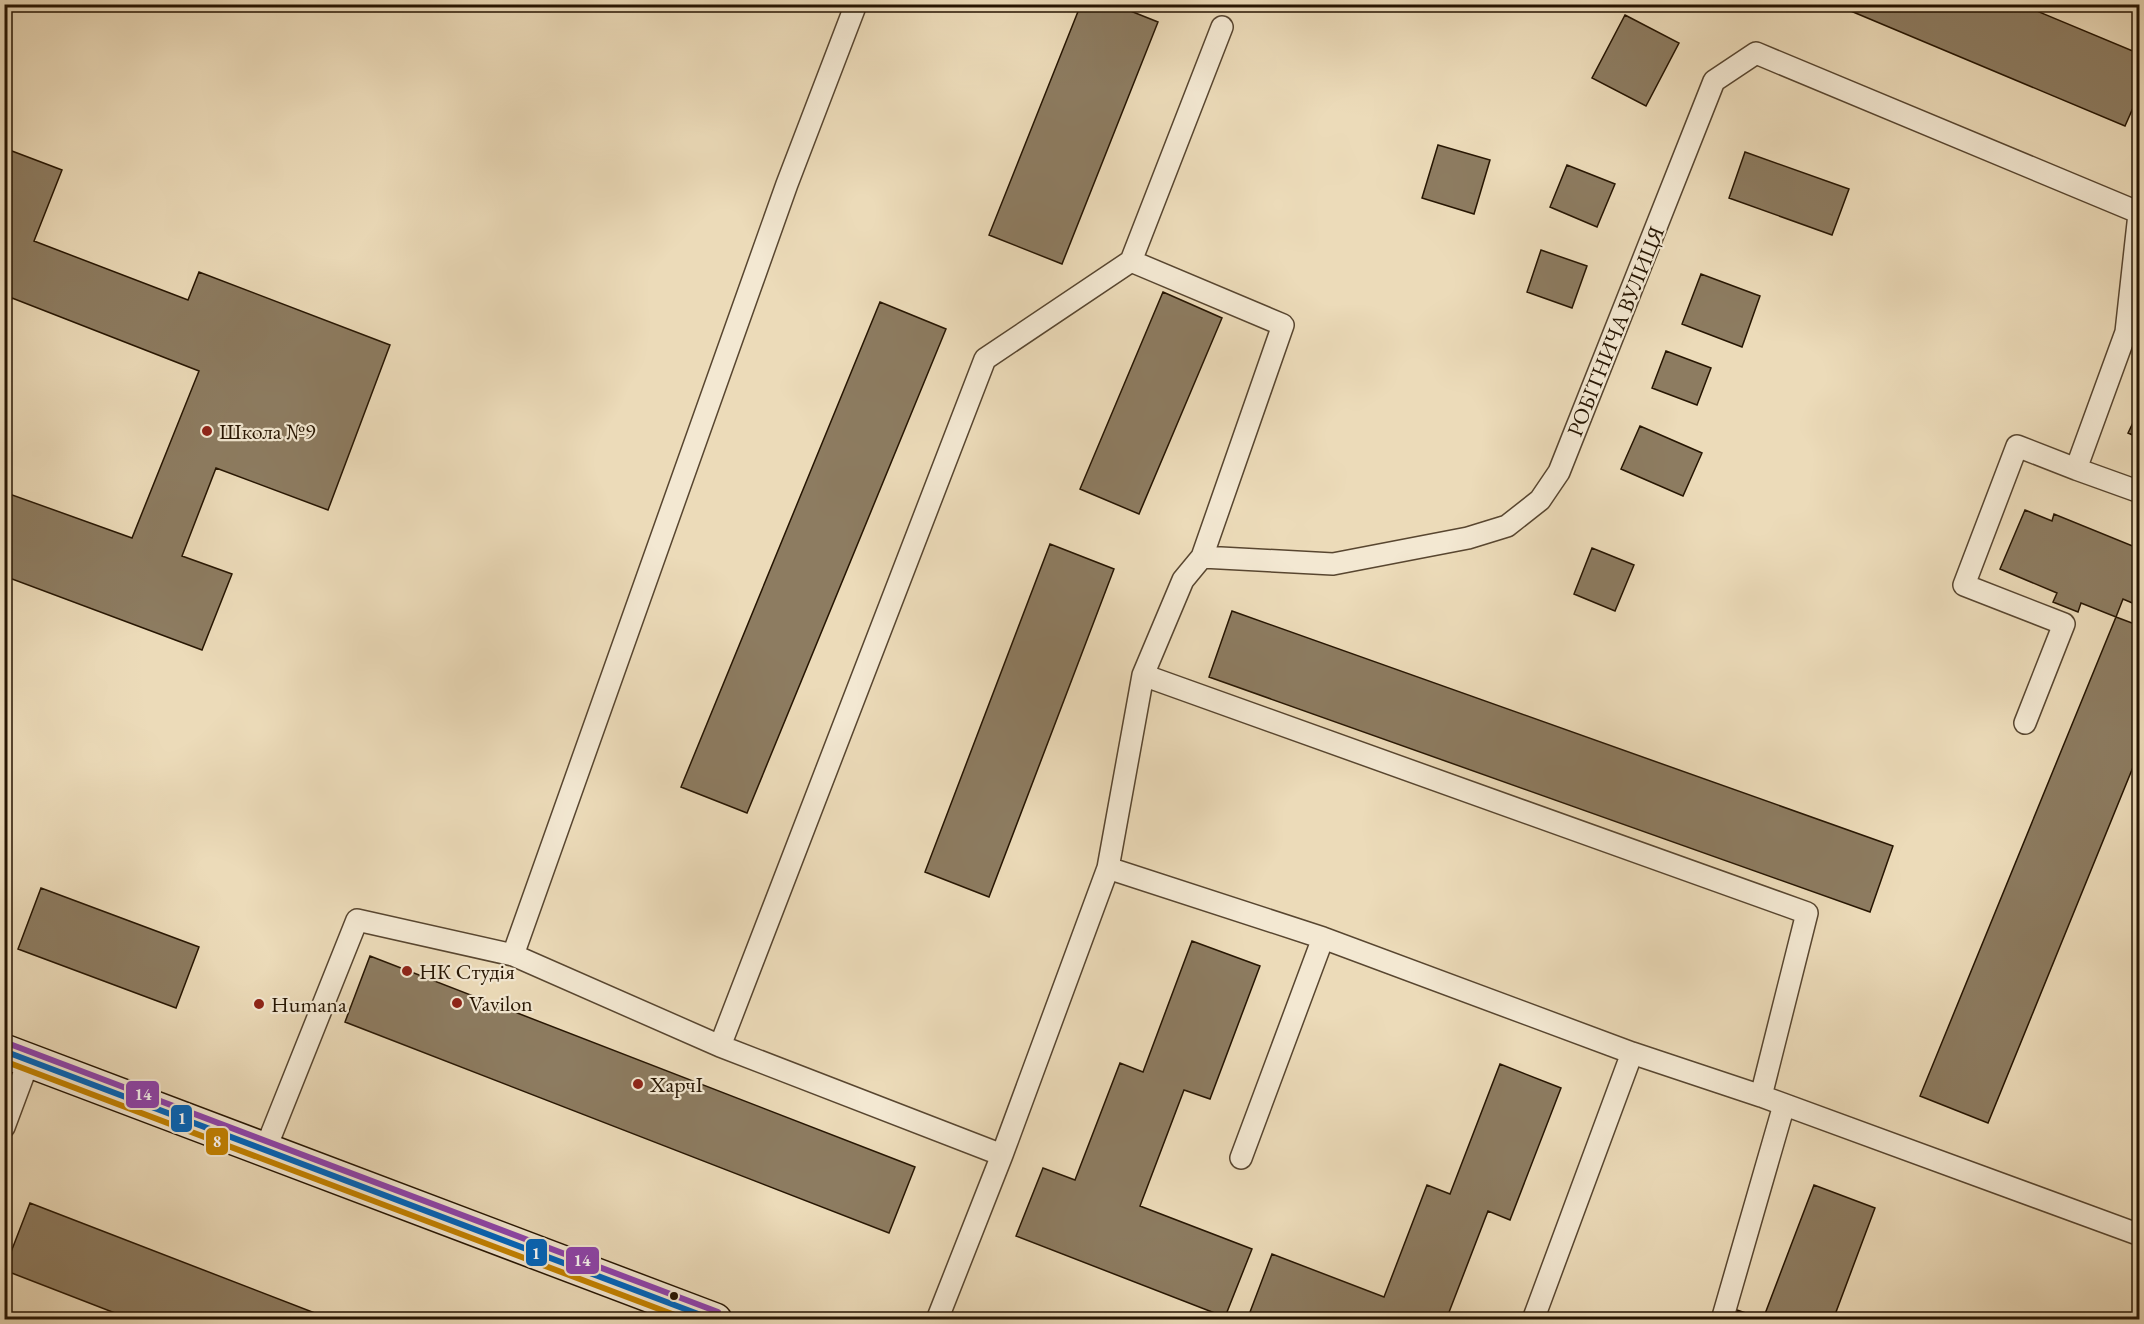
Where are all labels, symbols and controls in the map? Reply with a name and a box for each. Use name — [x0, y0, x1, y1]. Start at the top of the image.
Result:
street label: РОБІТНИЧА ВУЛИЦЯ — [1560, 222, 1671, 441]
place label: Школа №9 — [219, 417, 316, 446]
marker: Школа №9 — [200, 424, 214, 438]
place label: НК Студія — [419, 957, 515, 986]
marker: НК Студія — [400, 964, 414, 978]
place label: Vavilon — [469, 989, 533, 1018]
place label: Humana — [271, 990, 347, 1019]
marker: Vavilon — [450, 996, 464, 1010]
marker: Humana — [252, 997, 266, 1011]
place label: ХарчI — [649, 1070, 704, 1099]
marker: ХарчI — [631, 1077, 645, 1091]
line badge: 14 — [125, 1080, 160, 1109]
text: 14 — [135, 1084, 152, 1105]
line badge: 1 — [170, 1104, 193, 1133]
text: 1 — [178, 1108, 186, 1129]
line badge: 8 — [205, 1127, 229, 1156]
text: 8 — [213, 1131, 221, 1152]
line badge: 1 — [525, 1238, 548, 1267]
text: 1 — [532, 1243, 540, 1264]
line badge: 14 — [565, 1246, 600, 1275]
text: 14 — [574, 1250, 591, 1271]
unlabelled marker — [668, 1290, 680, 1302]

